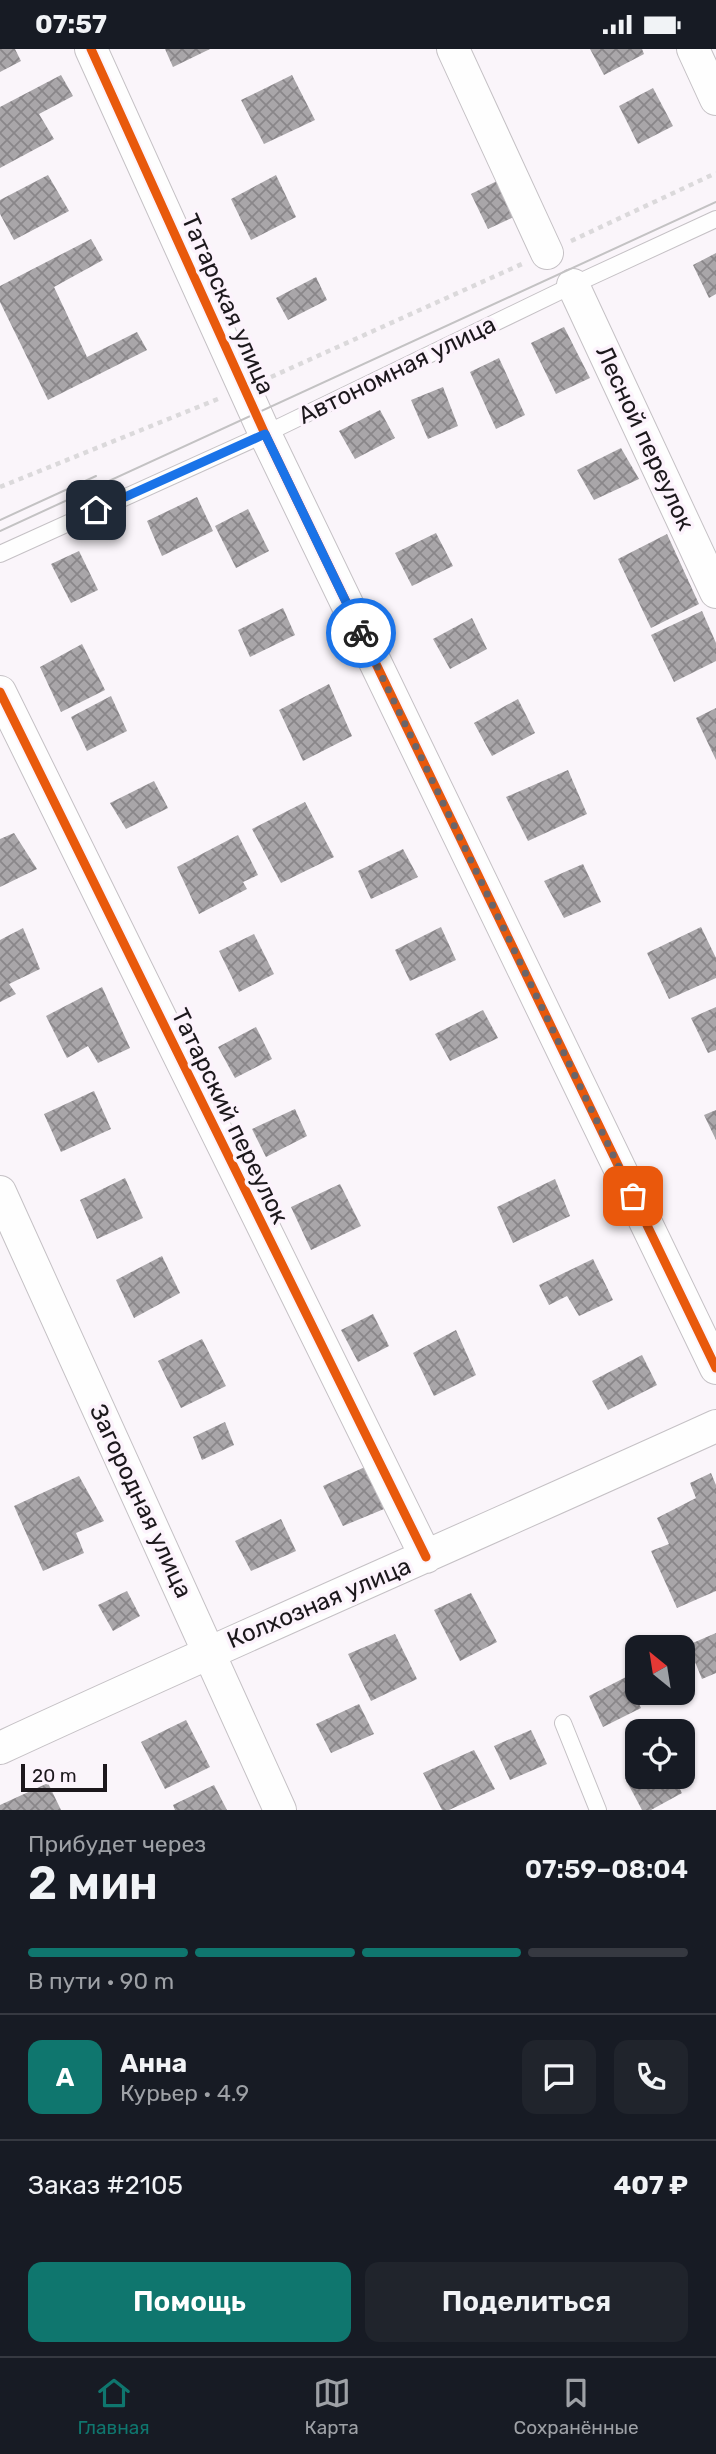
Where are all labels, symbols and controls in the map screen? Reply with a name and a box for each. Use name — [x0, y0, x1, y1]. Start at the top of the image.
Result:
text: 07:57 — [35, 9, 107, 40]
street label: Татарская улица — [176, 210, 280, 398]
street label: Автономная улица — [294, 310, 500, 430]
street label: Лесной переулок — [590, 341, 700, 535]
pin — [66, 480, 126, 540]
icon: home — [77, 491, 115, 529]
courier — [326, 598, 396, 668]
icon: bike — [342, 614, 380, 652]
street label: Татарский переулок — [166, 1004, 294, 1228]
pin — [603, 1166, 663, 1226]
icon: bag — [614, 1177, 652, 1215]
street label: Загородная улица — [84, 1400, 198, 1602]
street label: Колхозная улица — [223, 1552, 415, 1654]
north arrow — [625, 1635, 695, 1705]
map controls — [625, 1635, 695, 1789]
button: locate — [625, 1719, 695, 1789]
scale bar — [21, 1761, 107, 1793]
text: 20 m — [32, 1764, 77, 1787]
text: Прибудет через — [28, 1830, 206, 1858]
text: 07:59–08:04 — [525, 1854, 688, 1885]
text: 2 мин — [28, 1856, 158, 1911]
text: В пути · 90 m — [28, 1967, 174, 1995]
button: chat — [522, 2040, 596, 2114]
button: phone — [614, 2040, 688, 2114]
text: Анна — [120, 2048, 187, 2079]
text: А — [56, 2062, 74, 2093]
text: Курьер · 4.9 — [120, 2079, 249, 2107]
text: Заказ #2105 — [28, 2170, 183, 2201]
text: 407 ₽ — [613, 2170, 688, 2201]
button: Помощь — [28, 2262, 351, 2342]
button: Поделиться — [365, 2262, 688, 2342]
tab: Главная — [77, 2374, 150, 2439]
tab: Карта — [304, 2374, 359, 2439]
tab: Сохранённые — [514, 2374, 639, 2439]

